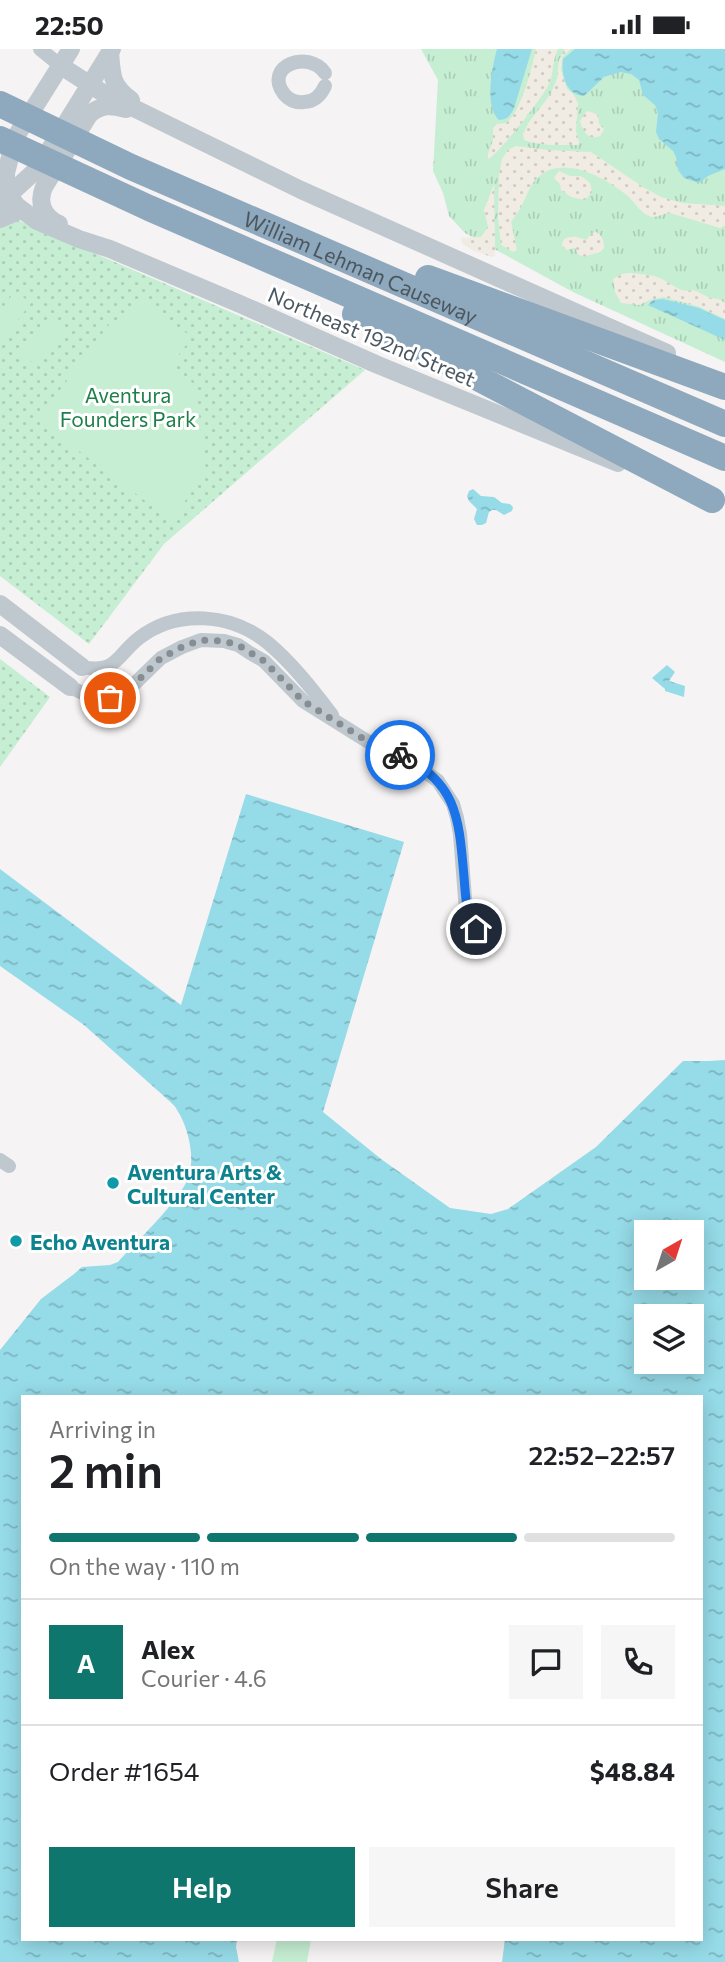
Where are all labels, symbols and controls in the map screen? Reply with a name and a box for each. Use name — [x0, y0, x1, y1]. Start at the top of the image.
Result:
text: 22:50 — [35, 9, 104, 40]
street label: William Lehman Causeway — [240, 205, 482, 328]
street label: Northeast 192nd Street — [265, 281, 479, 391]
park label: Aventura Founders Park — [60, 382, 196, 431]
pin — [80, 668, 140, 728]
icon: bag — [91, 679, 129, 717]
courier — [365, 720, 435, 790]
icon: bike — [381, 736, 419, 774]
pin — [446, 899, 506, 959]
icon: home — [457, 910, 495, 948]
place label: Aventura Arts & Cultural Center — [127, 1159, 282, 1208]
marker: Aventura Arts & Cultural Center — [105, 1175, 121, 1191]
north arrow — [634, 1220, 704, 1290]
map controls — [634, 1220, 704, 1374]
place label: Echo Aventura — [30, 1229, 170, 1254]
marker: Echo Aventura — [8, 1233, 24, 1249]
button: layers — [634, 1304, 704, 1374]
text: Arriving in — [49, 1415, 156, 1443]
text: 22:52–22:57 — [528, 1439, 675, 1470]
text: 2 min — [49, 1441, 163, 1497]
text: On the way · 110 m — [49, 1552, 240, 1580]
button: chat — [509, 1625, 583, 1699]
button: phone — [601, 1625, 675, 1699]
text: Alex — [141, 1633, 195, 1664]
text: A — [77, 1647, 95, 1678]
text: Courier · 4.6 — [141, 1664, 267, 1692]
text: Order #1654 — [49, 1755, 199, 1786]
text: $48.84 — [590, 1755, 675, 1786]
button: Help — [49, 1847, 355, 1927]
button: Share — [369, 1847, 675, 1927]

